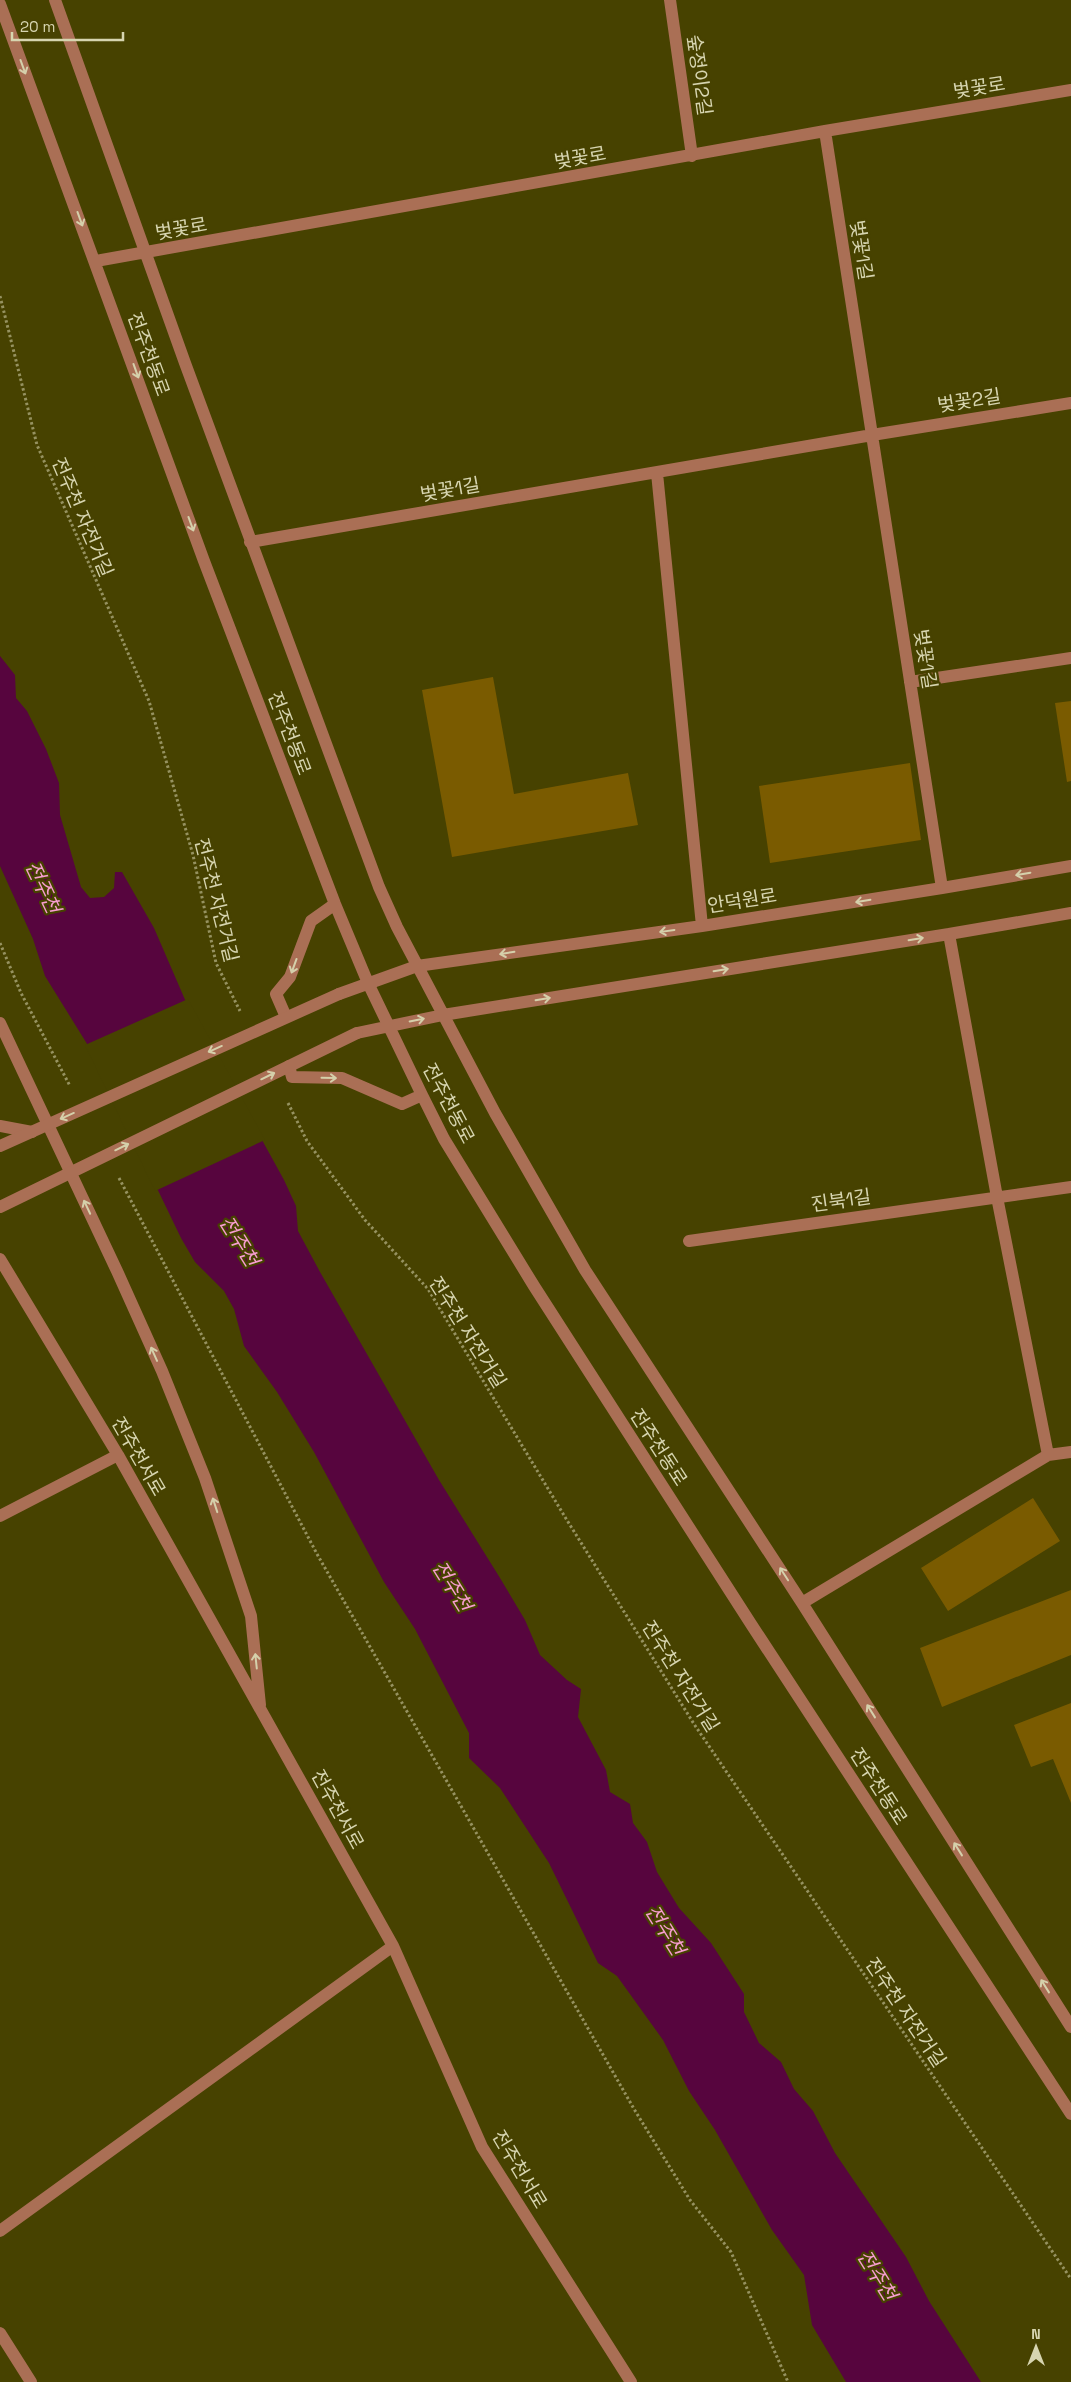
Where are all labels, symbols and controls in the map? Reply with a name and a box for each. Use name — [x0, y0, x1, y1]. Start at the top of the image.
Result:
scale bar — [12, 10, 124, 42]
text: 20 m — [20, 17, 55, 36]
street label: 숲정이2길 — [681, 33, 718, 117]
one-way arrow — [19, 58, 28, 74]
street label: 벚꽃로 — [951, 71, 1007, 104]
street label: 벚꽃로 — [552, 141, 608, 174]
one-way arrow — [76, 211, 85, 226]
street label: 벚꽃로 — [153, 212, 209, 245]
street label: 벚꽃1길 — [844, 218, 879, 282]
street label: 전주천동로 — [122, 309, 175, 400]
one-way arrow — [132, 363, 141, 379]
street label: 벚꽃2길 — [936, 383, 1003, 418]
street label: 전주천 자전거길 — [46, 454, 119, 581]
street label: 벚꽃1길 — [418, 472, 482, 507]
one-way arrow — [187, 516, 196, 531]
street label: 벚꽃1길 — [908, 627, 943, 691]
street label: 전주천동로 — [262, 688, 317, 778]
street label: 전주천 자전거길 — [189, 835, 244, 965]
water label: 전주천 — [20, 856, 68, 920]
one-way arrow — [1015, 870, 1031, 880]
street label: 안덕원로 — [706, 883, 779, 918]
one-way arrow — [855, 896, 871, 906]
one-way arrow — [660, 926, 676, 936]
one-way arrow — [907, 934, 923, 944]
one-way arrow — [499, 949, 515, 959]
one-way arrow — [289, 958, 298, 974]
one-way arrow — [712, 965, 728, 975]
one-way arrow — [535, 993, 551, 1003]
one-way arrow — [408, 1014, 424, 1024]
one-way arrow — [208, 1045, 223, 1055]
street label: 전주천동로 — [417, 1059, 480, 1148]
one-way arrow — [261, 1071, 276, 1081]
one-way arrow — [321, 1073, 337, 1083]
one-way arrow — [60, 1112, 75, 1122]
one-way arrow — [115, 1142, 130, 1152]
street label: 진북1길 — [809, 1184, 873, 1217]
one-way arrow — [81, 1199, 91, 1214]
water label: 전주천 — [213, 1211, 266, 1273]
street label: 전주천 자전거길 — [423, 1272, 512, 1393]
one-way arrow — [149, 1347, 159, 1362]
street label: 전주천동로 — [624, 1404, 693, 1491]
street label: 전주천서로 — [106, 1412, 171, 1500]
one-way arrow — [209, 1497, 219, 1513]
water label: 전주천 — [426, 1556, 479, 1618]
one-way arrow — [779, 1568, 789, 1582]
street label: 전주천 자전거길 — [636, 1616, 725, 1737]
one-way arrow — [251, 1654, 261, 1670]
one-way arrow — [866, 1705, 876, 1719]
street label: 전주천동로 — [844, 1743, 913, 1830]
street label: 전주천서로 — [305, 1765, 370, 1854]
one-way arrow — [953, 1842, 963, 1856]
water label: 전주천 — [639, 1900, 692, 1962]
street label: 전주천 자전거길 — [860, 1953, 952, 2072]
one-way arrow — [1040, 1979, 1050, 1993]
street label: 전주천서로 — [486, 2125, 553, 2213]
water label: 전주천 — [851, 2245, 904, 2307]
north arrow — [1011, 2322, 1061, 2372]
text: N — [1031, 2325, 1041, 2343]

